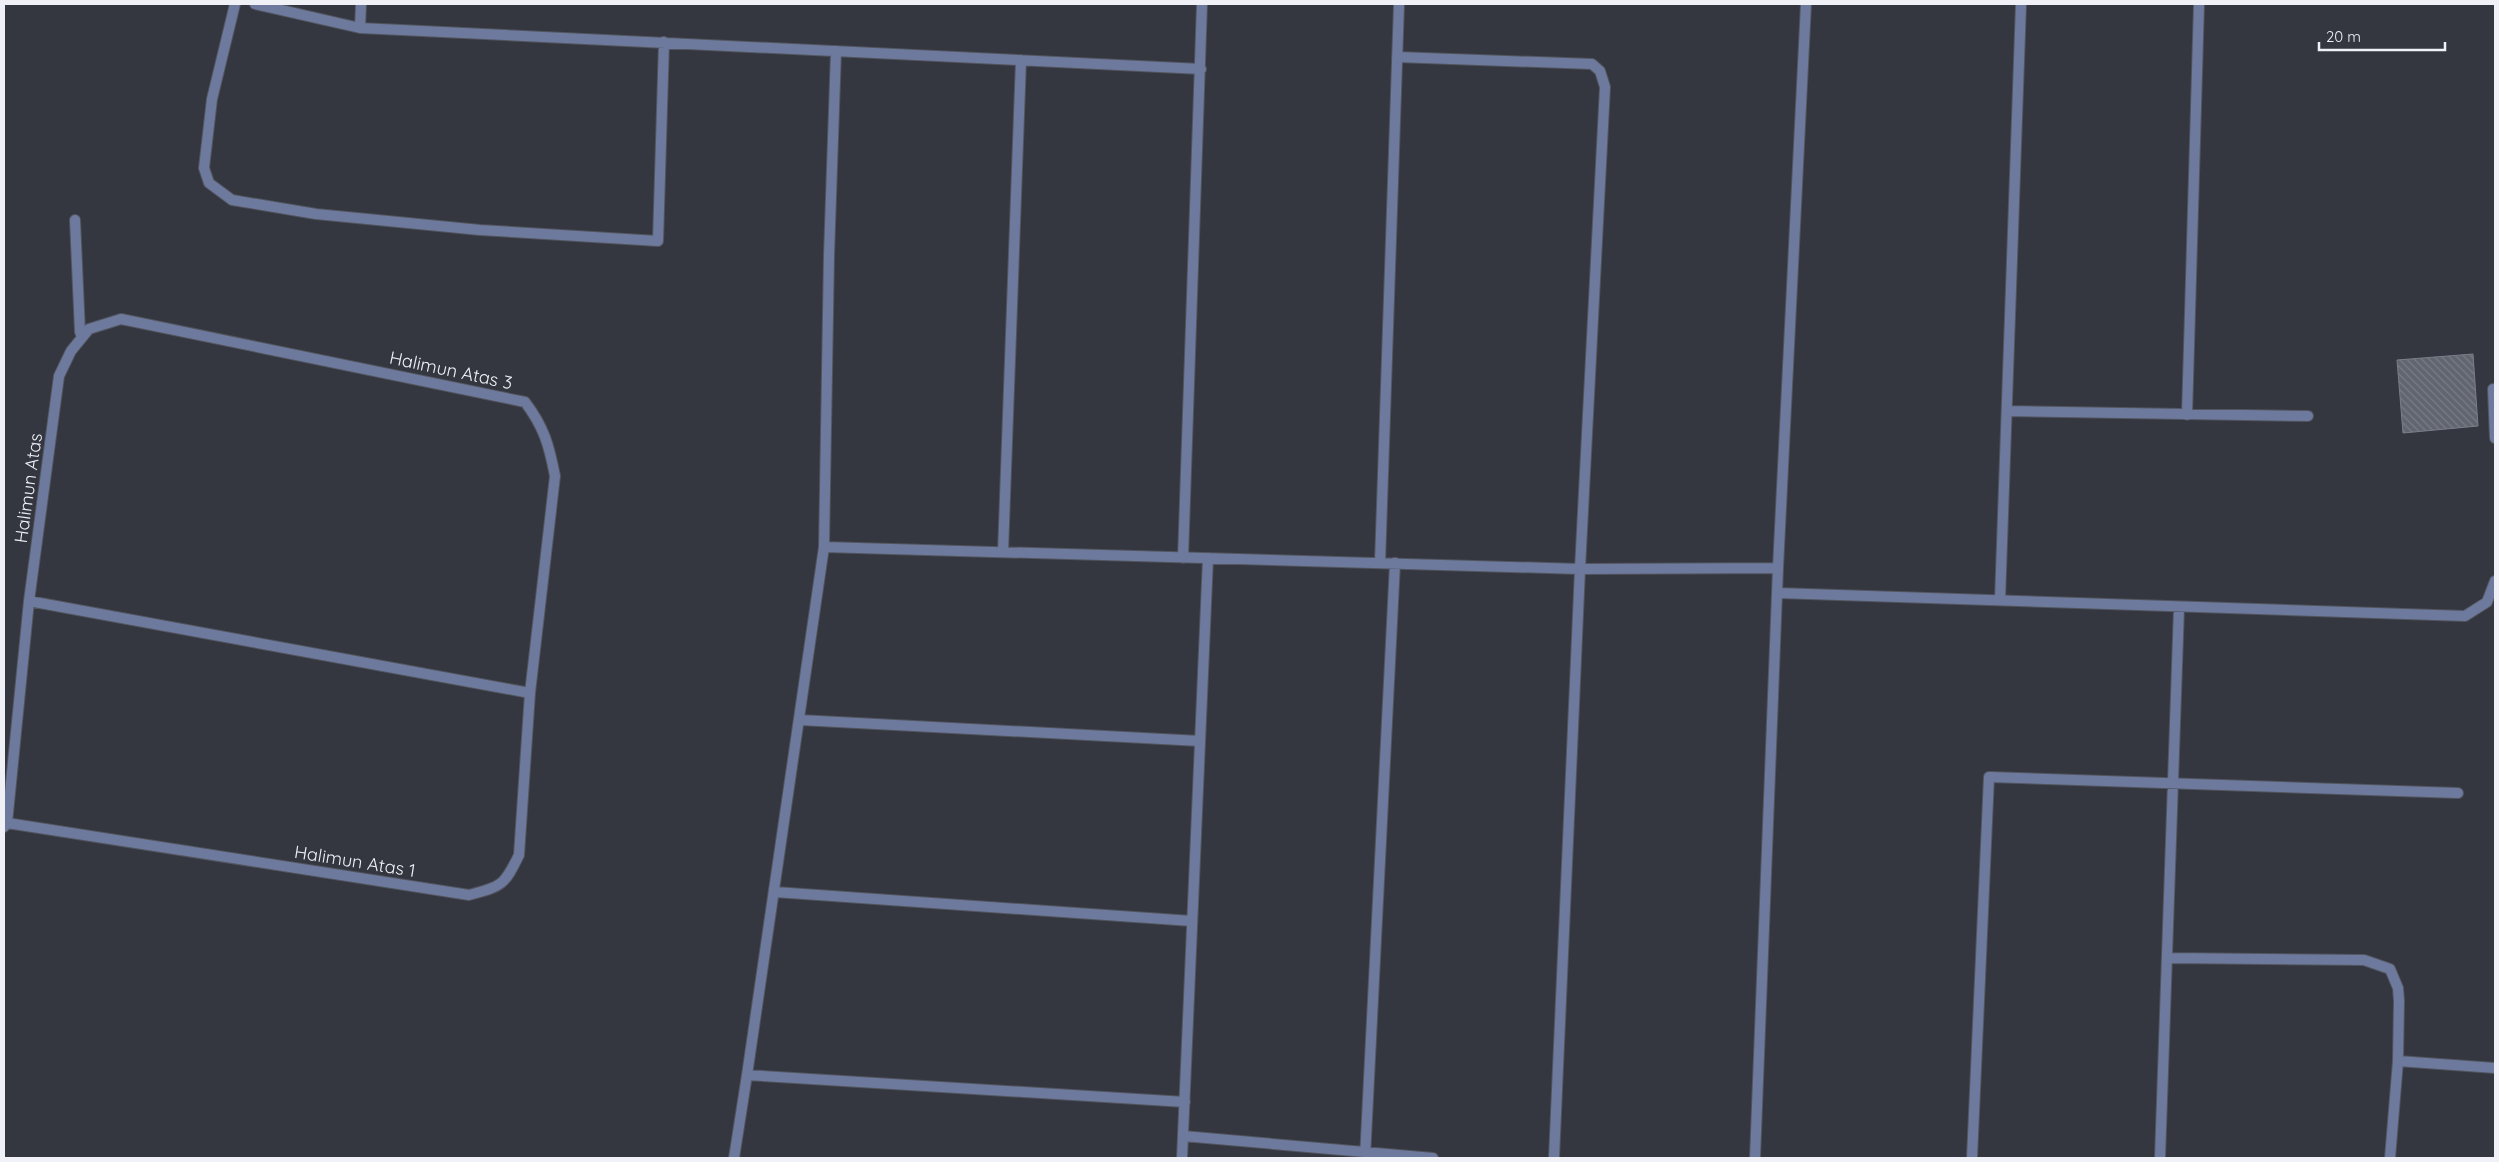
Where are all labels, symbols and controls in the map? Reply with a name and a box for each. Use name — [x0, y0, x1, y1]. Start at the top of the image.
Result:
scale bar — [2319, 20, 2445, 52]
text: 20 m — [2326, 27, 2361, 46]
street label: Halimun Atas 3 — [387, 346, 515, 394]
street label: Halimun Atas — [9, 432, 47, 544]
street label: Halimun Atas 1 — [293, 840, 417, 882]

